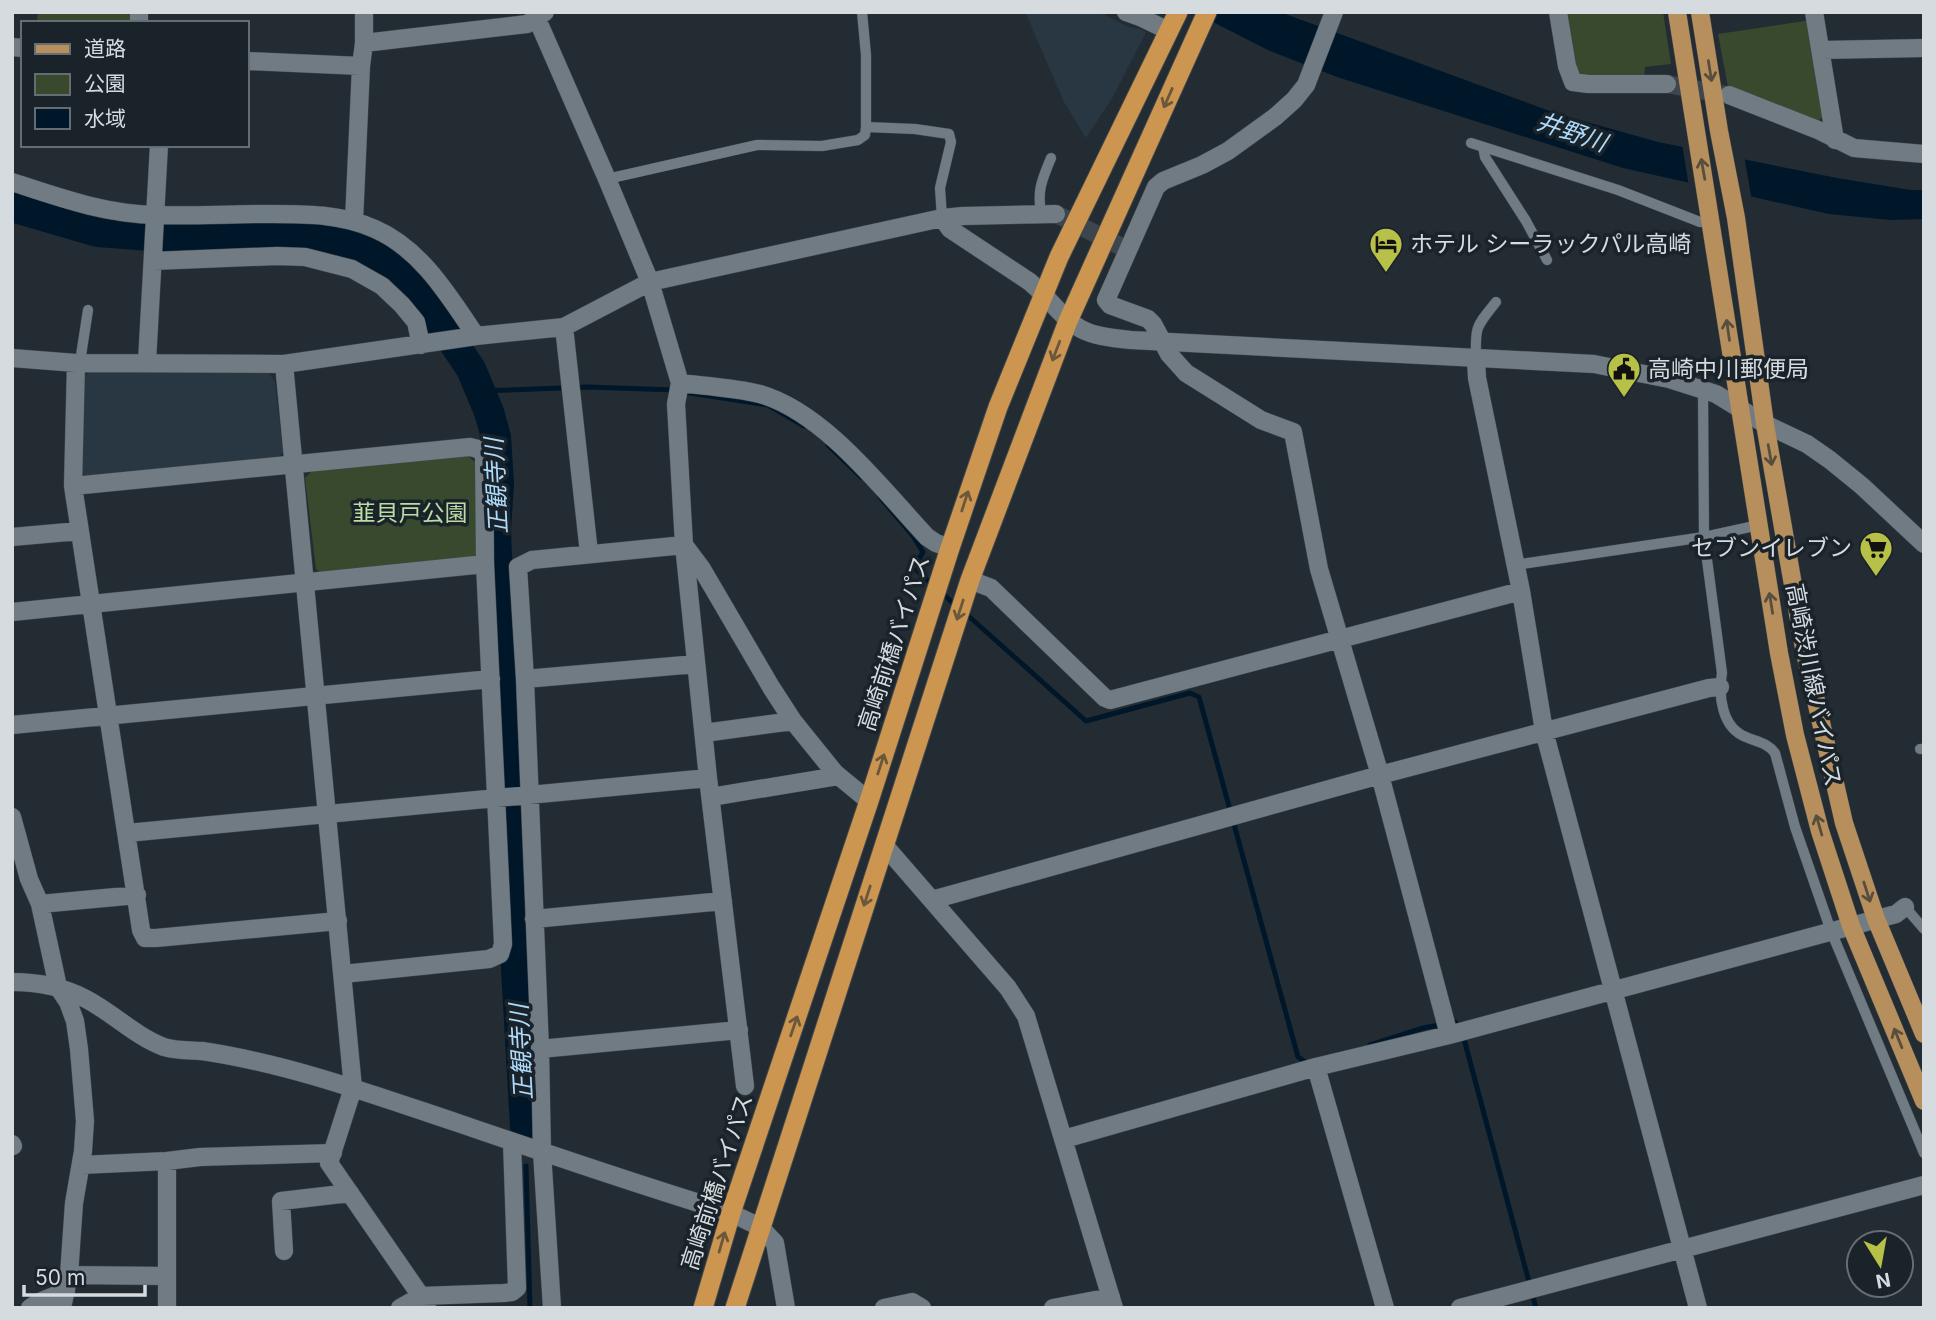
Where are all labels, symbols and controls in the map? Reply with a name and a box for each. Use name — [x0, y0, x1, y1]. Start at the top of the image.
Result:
legend — [21, 21, 248, 147]
text: 道路 — [84, 36, 126, 61]
one-way arrow — [1704, 59, 1717, 82]
text: 公園 — [84, 71, 126, 96]
one-way arrow — [1161, 87, 1174, 108]
text: 水域 — [84, 106, 126, 131]
water label: 井野川 — [1533, 107, 1614, 158]
one-way arrow — [1696, 158, 1709, 181]
hotel icon: ホテル シーラックパル高崎 — [1367, 225, 1405, 274]
place label: ホテル シーラックパル高崎 — [1410, 230, 1691, 258]
one-way arrow — [1721, 319, 1734, 342]
one-way arrow — [1049, 339, 1062, 361]
public building icon: 高崎中川郵便局 — [1605, 350, 1643, 399]
place label: 高崎中川郵便局 — [1648, 355, 1809, 383]
water label: 正観寺川 — [479, 434, 513, 535]
one-way arrow — [1764, 443, 1778, 466]
one-way arrow — [960, 490, 973, 512]
park label: 韮貝戸公園 — [353, 499, 468, 527]
supermarket icon: セブンイレブン — [1857, 529, 1895, 578]
place label: セブンイレブン — [1691, 534, 1852, 562]
street label: 高崎前橋バイパス — [852, 551, 936, 735]
street label: 高崎渋川線バイパス — [1781, 581, 1847, 789]
one-way arrow — [1764, 592, 1777, 615]
one-way arrow — [953, 599, 966, 621]
one-way arrow — [875, 753, 888, 775]
one-way arrow — [1811, 814, 1824, 836]
one-way arrow — [1862, 880, 1874, 902]
one-way arrow — [860, 885, 872, 907]
water label: 正観寺川 — [504, 1000, 538, 1101]
one-way arrow — [789, 1016, 801, 1038]
one-way arrow — [1890, 1028, 1903, 1050]
street label: 高崎前橋バイパス — [675, 1090, 759, 1274]
north arrow — [1845, 1229, 1915, 1299]
one-way arrow — [717, 1232, 730, 1254]
scale bar — [24, 1254, 145, 1298]
text: 50 m — [35, 1265, 85, 1290]
text: N — [1874, 1268, 1892, 1293]

